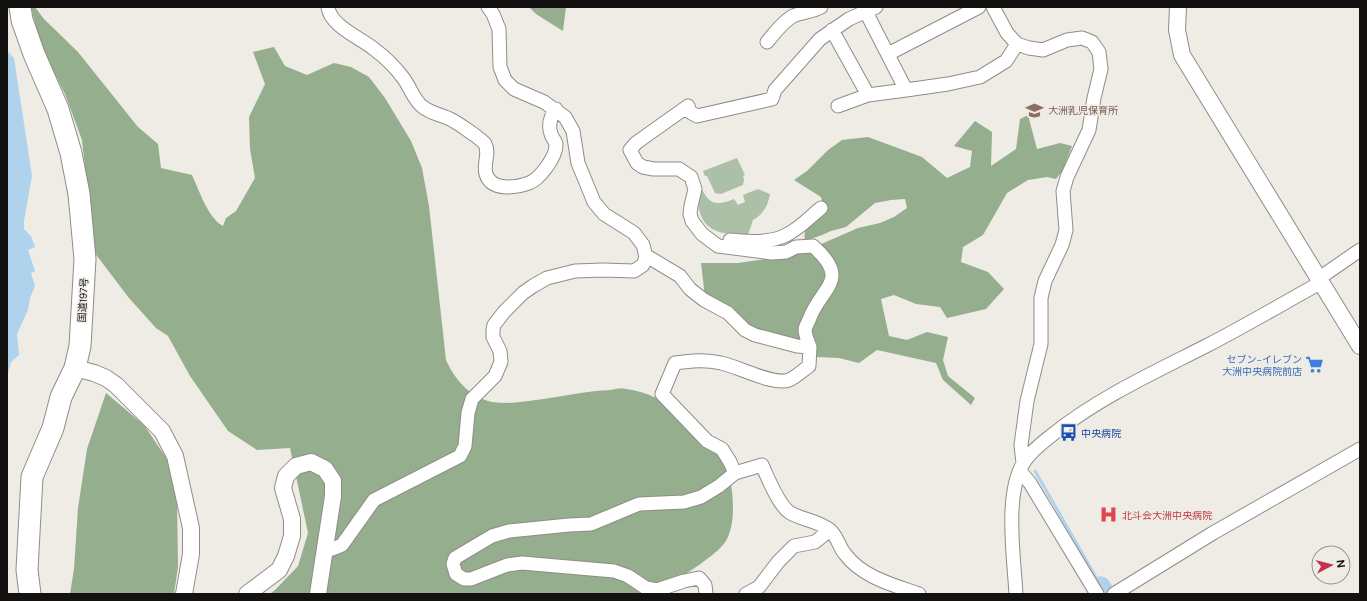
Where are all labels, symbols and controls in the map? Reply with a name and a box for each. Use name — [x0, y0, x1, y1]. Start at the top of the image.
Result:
school or university icon: 大洲乳児保育所 — [1025, 100, 1045, 120]
place label: 大洲乳児保育所 — [1048, 104, 1118, 117]
street label: 国道197号 — [75, 277, 91, 323]
place label: セブン-イレブン 大洲中央病院前店 — [1222, 353, 1302, 378]
supermarket icon: セブン-イレブン 大洲中央病院前店 — [1305, 355, 1325, 375]
bus stop icon: 中央病院 — [1058, 423, 1078, 443]
place label: 中央病院 — [1081, 427, 1121, 440]
hospital icon: 北斗会大洲中央病院 — [1099, 505, 1119, 525]
place label: 北斗会大洲中央病院 — [1122, 509, 1212, 522]
north arrow — [1311, 545, 1351, 585]
text: N — [1333, 559, 1348, 569]

